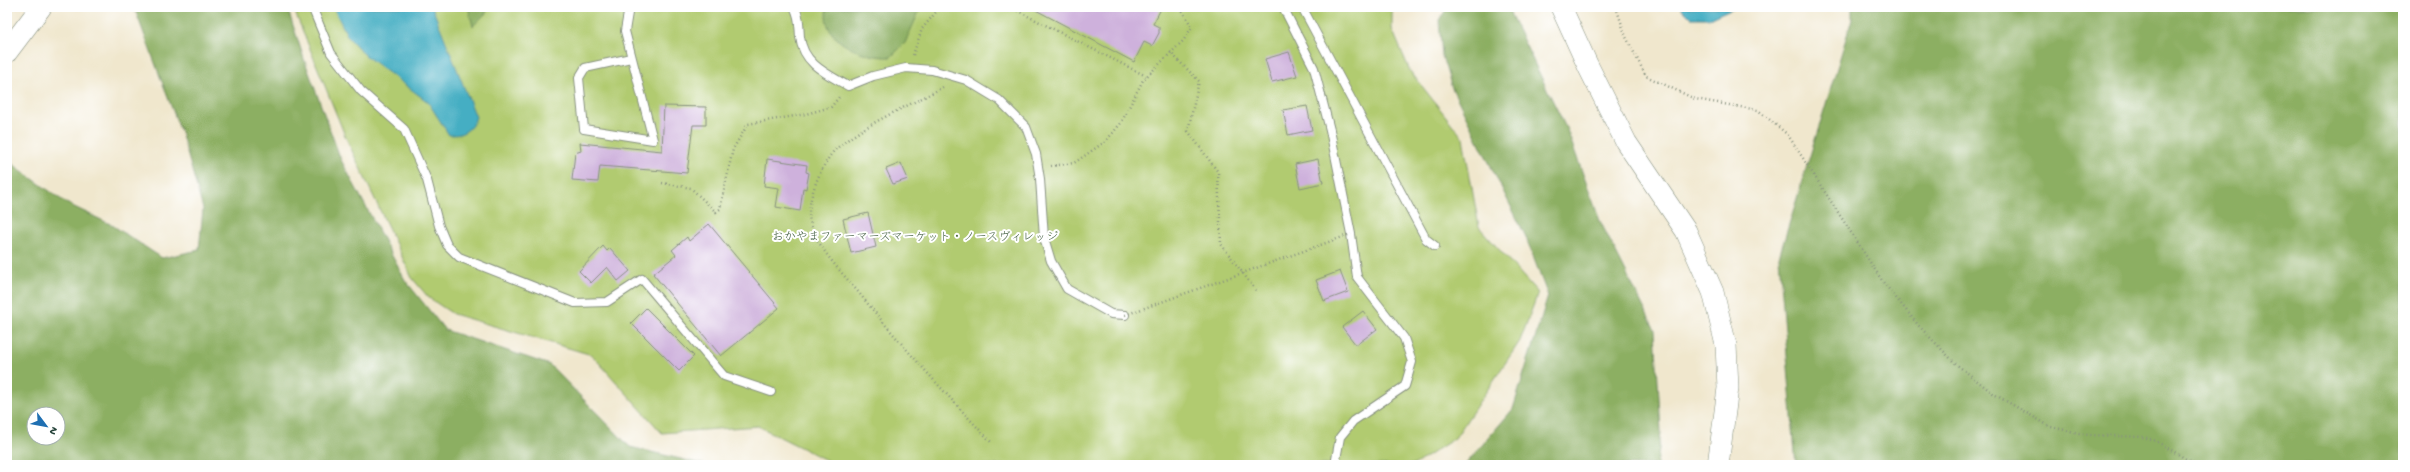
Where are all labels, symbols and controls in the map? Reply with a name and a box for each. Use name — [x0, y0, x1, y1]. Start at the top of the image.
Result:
park label: おかやまファーマーズマーケット・ノースヴィレッジ — [772, 230, 1058, 245]
north arrow — [26, 406, 66, 446]
text: N — [46, 424, 60, 436]

